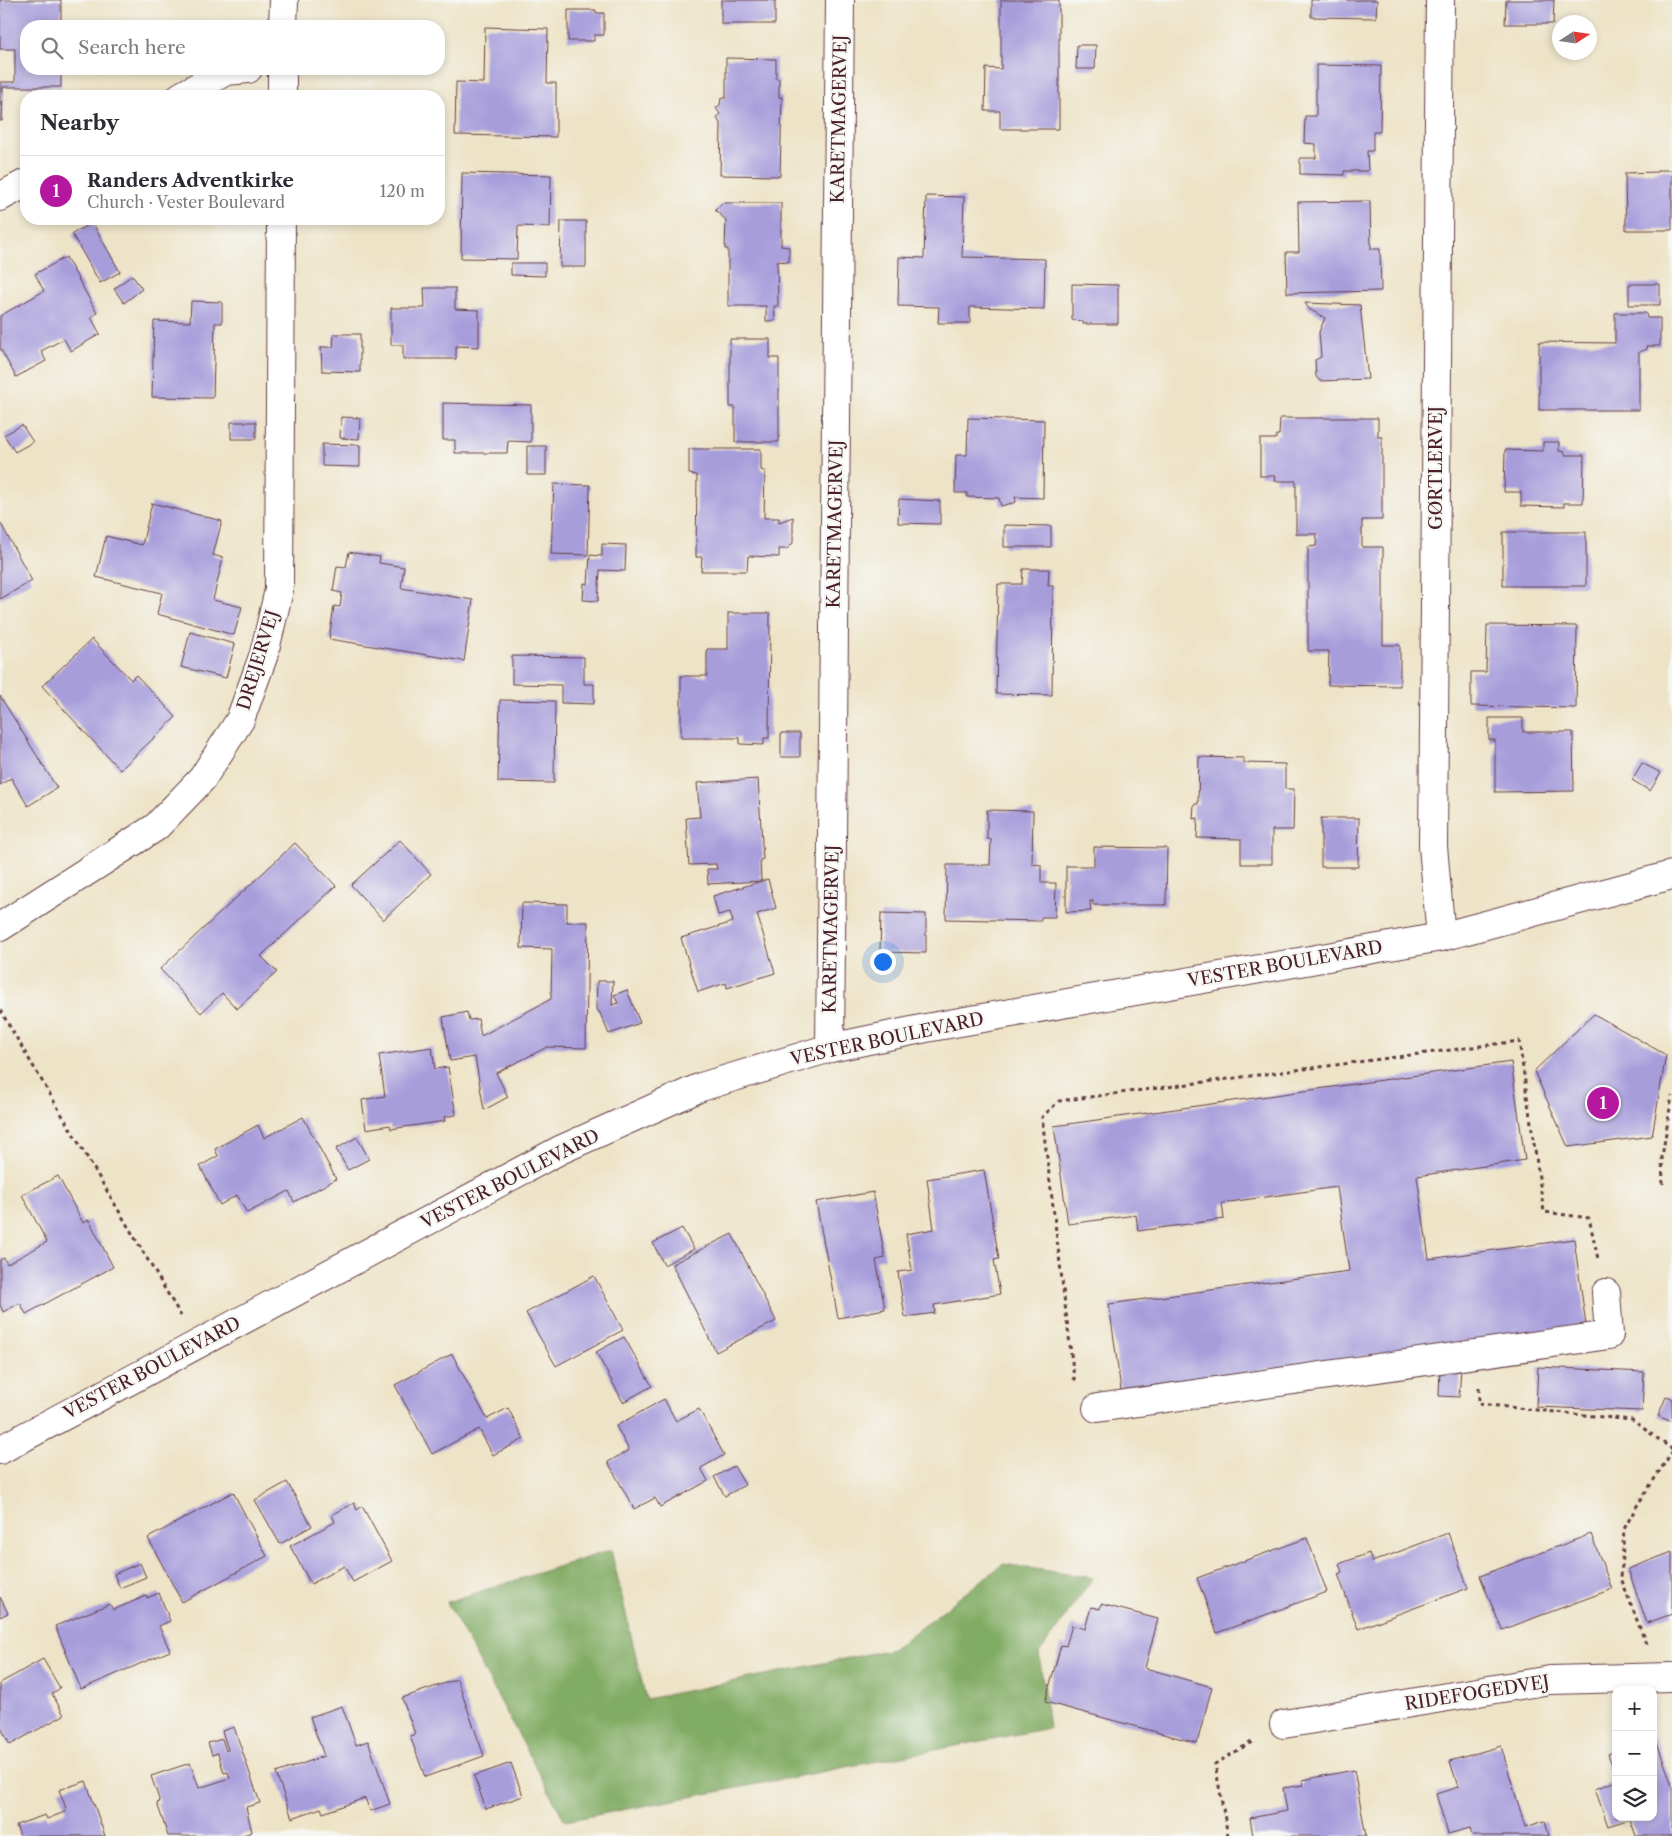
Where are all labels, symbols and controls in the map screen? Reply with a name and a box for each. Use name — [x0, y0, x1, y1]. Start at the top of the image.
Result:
north arrow — [1552, 15, 1597, 60]
search box — [20, 20, 445, 75]
icon: search — [38, 34, 66, 62]
street label: KARETMAGERVEJ — [827, 34, 851, 204]
text: Search here — [78, 36, 186, 59]
text: Nearby — [40, 110, 119, 135]
text: Randers Adventkirke — [87, 169, 294, 192]
text: 1 — [52, 181, 60, 201]
text: 120 m — [380, 181, 425, 201]
text: Church · Vester Boulevard — [87, 192, 285, 212]
street label: GØRTLERVEJ — [1425, 406, 1447, 530]
street label: KARETMAGERVEJ — [823, 439, 847, 609]
street label: DREJERVEJ — [232, 607, 284, 713]
street label: KARETMAGERVEJ — [819, 844, 843, 1014]
street label: VESTER BOULEVARD — [1185, 936, 1384, 992]
your location — [870, 949, 896, 975]
street label: VESTER BOULEVARD — [787, 1008, 986, 1070]
pin: 1 — [1587, 1084, 1619, 1122]
street label: VESTER BOULEVARD — [416, 1124, 603, 1234]
street label: VESTER BOULEVARD — [59, 1312, 244, 1425]
street label: RIDEFOGEDVEJ — [1403, 1671, 1551, 1715]
map controls — [1612, 1686, 1657, 1821]
button: + — [1612, 1686, 1657, 1731]
button: − — [1612, 1731, 1657, 1776]
button: layers — [1612, 1776, 1657, 1821]

